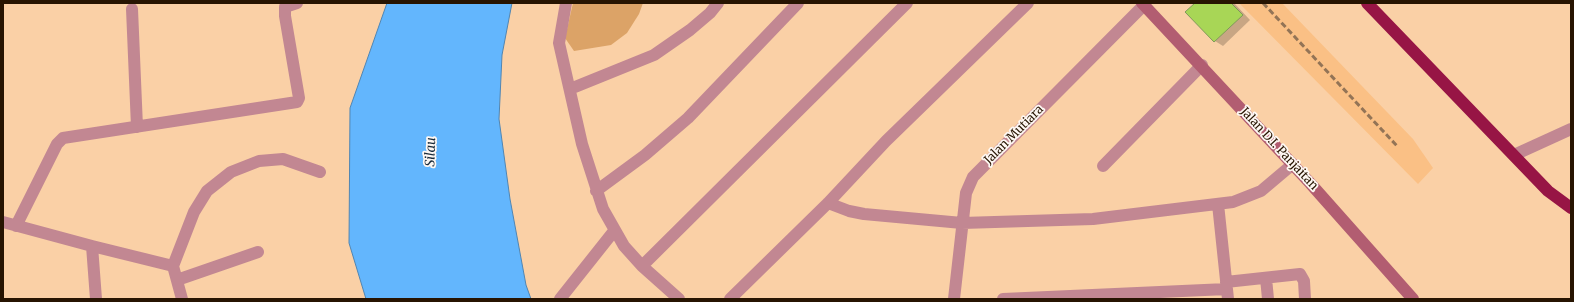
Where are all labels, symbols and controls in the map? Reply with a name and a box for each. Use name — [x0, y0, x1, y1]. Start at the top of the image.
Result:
street label: Jalan Mutiara — [982, 103, 1046, 167]
street label: Jalan D.I. Panjaitan — [1237, 105, 1321, 193]
water label: Silau — [423, 137, 439, 167]

